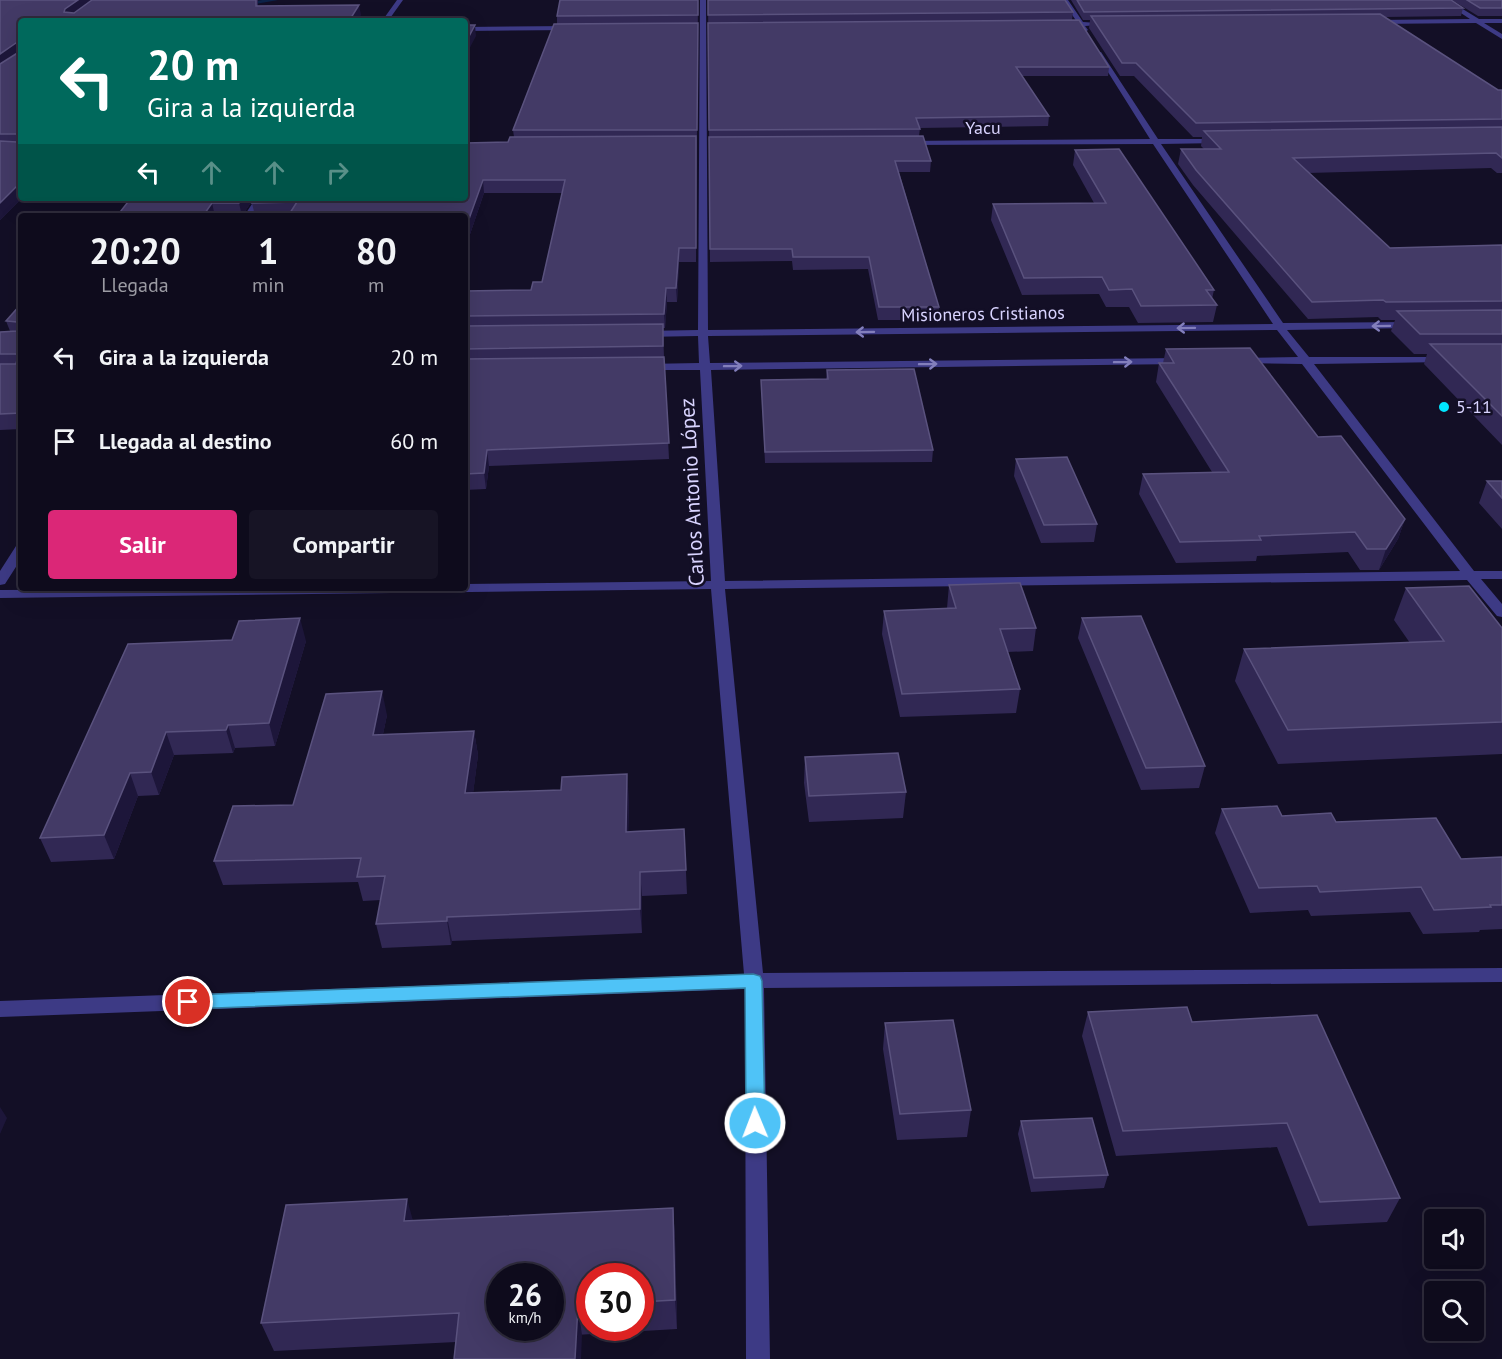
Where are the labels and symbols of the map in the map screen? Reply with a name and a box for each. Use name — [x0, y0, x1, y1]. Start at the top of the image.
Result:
street label: Yacu — [965, 116, 1001, 139]
street label: Misioneros Cristianos — [901, 301, 1065, 326]
one-way arrow — [1371, 320, 1391, 331]
one-way arrow — [1176, 322, 1196, 334]
one-way arrow — [855, 326, 875, 338]
one-way arrow — [1113, 356, 1133, 368]
one-way arrow — [918, 358, 938, 370]
one-way arrow — [723, 360, 743, 372]
place label: 5-11 — [1456, 395, 1492, 418]
street label: Carlos Antonio López — [673, 397, 710, 587]
marker: 5-11 — [1437, 400, 1451, 414]
pin — [162, 976, 213, 1027]
position arrow — [723, 1091, 787, 1155]
speed limit sign: 30 — [576, 1263, 654, 1341]

